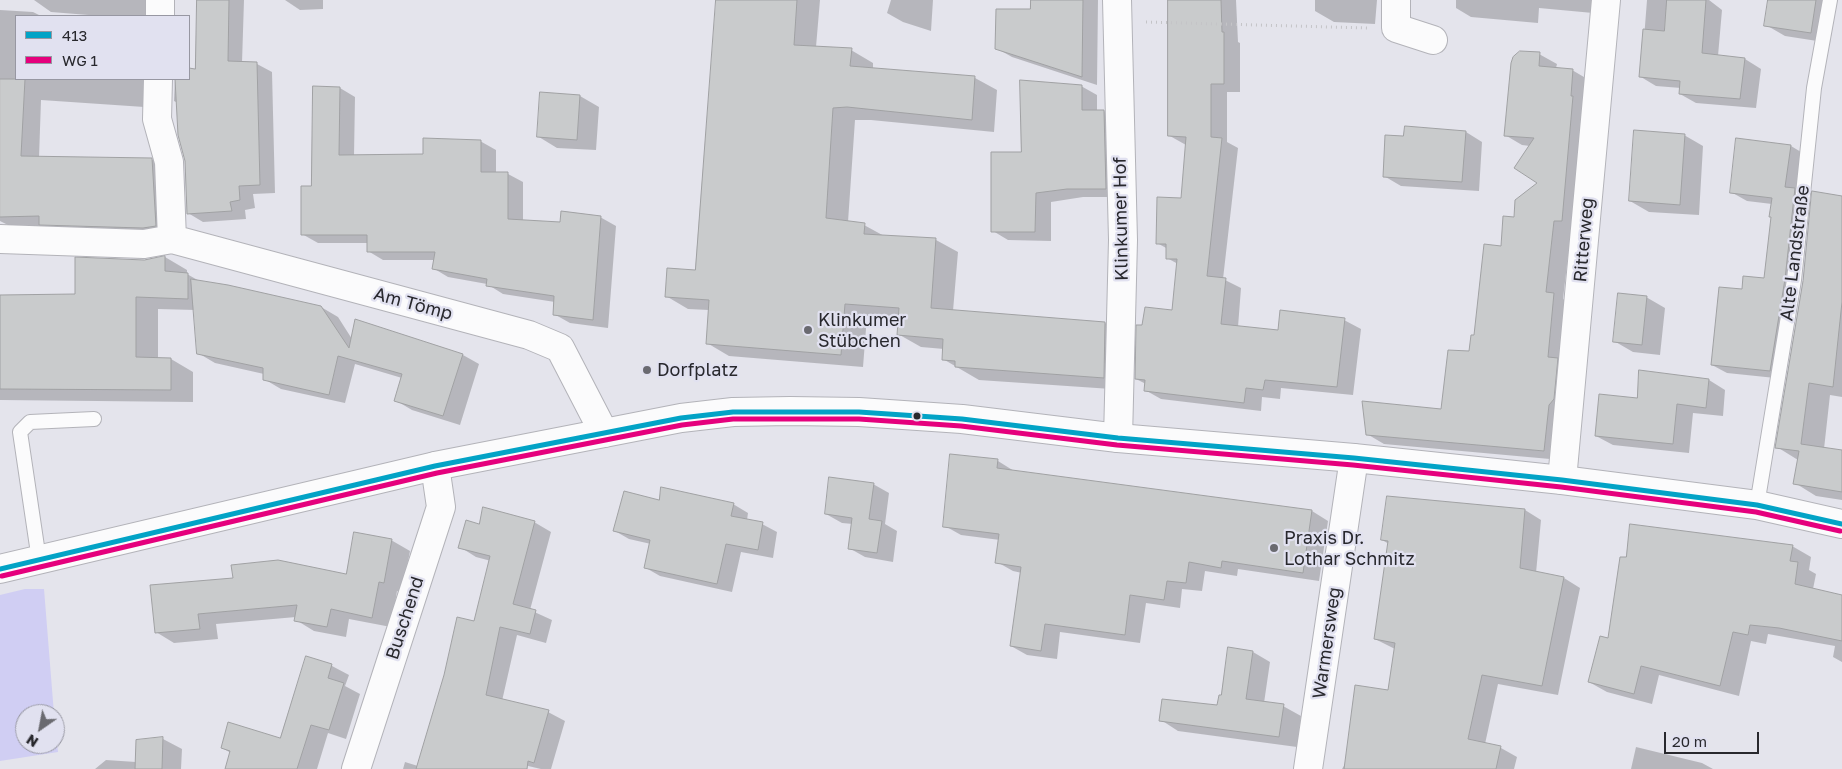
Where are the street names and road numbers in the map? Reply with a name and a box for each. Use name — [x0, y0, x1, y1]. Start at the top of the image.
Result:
street label: Klinkumer Hof — [1109, 157, 1133, 281]
street label: Alte Landstraße — [1776, 184, 1814, 322]
street label: Ritterweg — [1570, 197, 1598, 283]
street label: Am Tömp — [371, 283, 455, 325]
street label: Buschend — [381, 574, 429, 662]
street label: Warmersweg — [1308, 586, 1346, 700]

